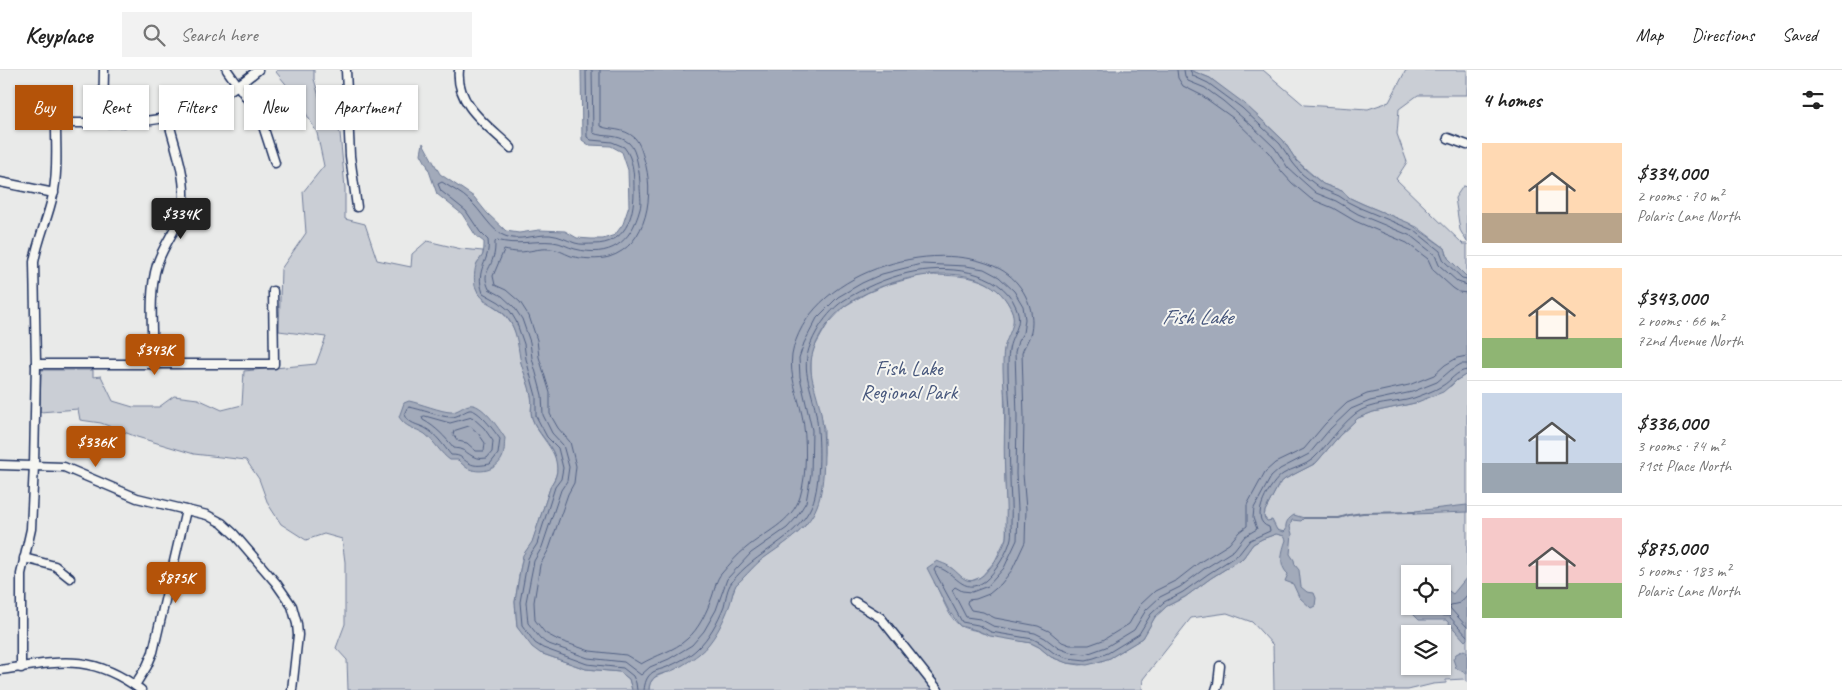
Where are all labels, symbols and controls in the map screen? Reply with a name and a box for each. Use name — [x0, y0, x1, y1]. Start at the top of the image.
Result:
search box — [122, 12, 472, 57]
text: Keyplace — [25, 20, 92, 50]
icon: search — [140, 21, 168, 49]
text: Search here — [180, 23, 258, 47]
text: Map — [1636, 24, 1663, 46]
text: Directions — [1691, 24, 1754, 46]
text: Saved — [1782, 24, 1817, 46]
chip: Buy — [15, 85, 73, 130]
chip: Rent — [83, 85, 149, 130]
chip: Filters — [159, 85, 234, 130]
chip: New — [244, 85, 306, 130]
chip: Apartment — [316, 85, 418, 130]
icon: filters — [1799, 86, 1827, 114]
text: 4 homes — [1482, 87, 1541, 113]
text: $334,000 — [1637, 160, 1707, 186]
icon: home — [1522, 163, 1582, 223]
text: 2 rooms · 70 m² — [1637, 186, 1723, 206]
pin: $334K — [146, 198, 216, 240]
text: $334K — [163, 204, 199, 224]
text: Polaris Lane North — [1637, 206, 1740, 226]
text: $343,000 — [1637, 285, 1707, 311]
icon: home — [1522, 288, 1582, 348]
water label: Fish Lake — [1162, 303, 1235, 331]
text: 2 rooms · 66 m² — [1637, 311, 1723, 331]
text: 72nd Avenue North — [1637, 331, 1743, 351]
pin: $343K — [120, 334, 190, 376]
text: $343K — [137, 340, 173, 360]
park label: Fish Lake Regional Park — [861, 355, 958, 405]
text: $336,000 — [1637, 410, 1708, 436]
icon: home — [1522, 413, 1582, 473]
pin: $336K — [61, 426, 131, 468]
text: $336K — [77, 432, 115, 452]
text: 3 rooms · 74 m² — [1637, 436, 1723, 456]
text: 71st Place North — [1637, 456, 1731, 476]
text: $875,000 — [1637, 535, 1707, 561]
icon: home — [1522, 538, 1582, 598]
text: 5 rooms · 183 m² — [1637, 561, 1731, 581]
pin: $875K — [141, 562, 211, 604]
map controls — [1401, 565, 1451, 675]
button: locate — [1401, 565, 1451, 615]
text: $875K — [158, 568, 194, 588]
text: Polaris Lane North — [1637, 581, 1740, 601]
button: layers — [1401, 625, 1451, 675]

